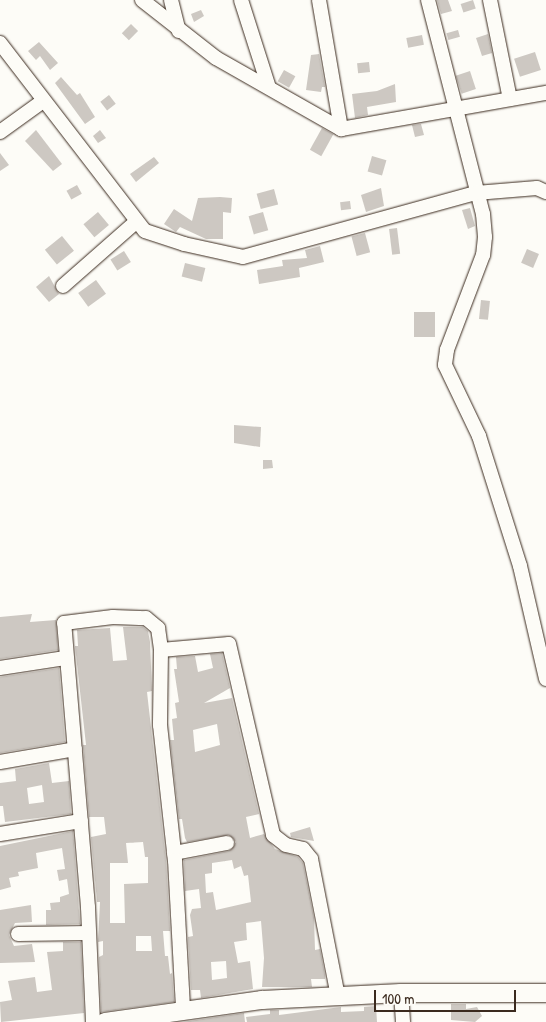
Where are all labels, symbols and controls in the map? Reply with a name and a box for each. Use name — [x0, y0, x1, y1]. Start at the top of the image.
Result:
scale bar — [376, 980, 518, 1012]
text: 100 m — [382, 988, 415, 1009]

